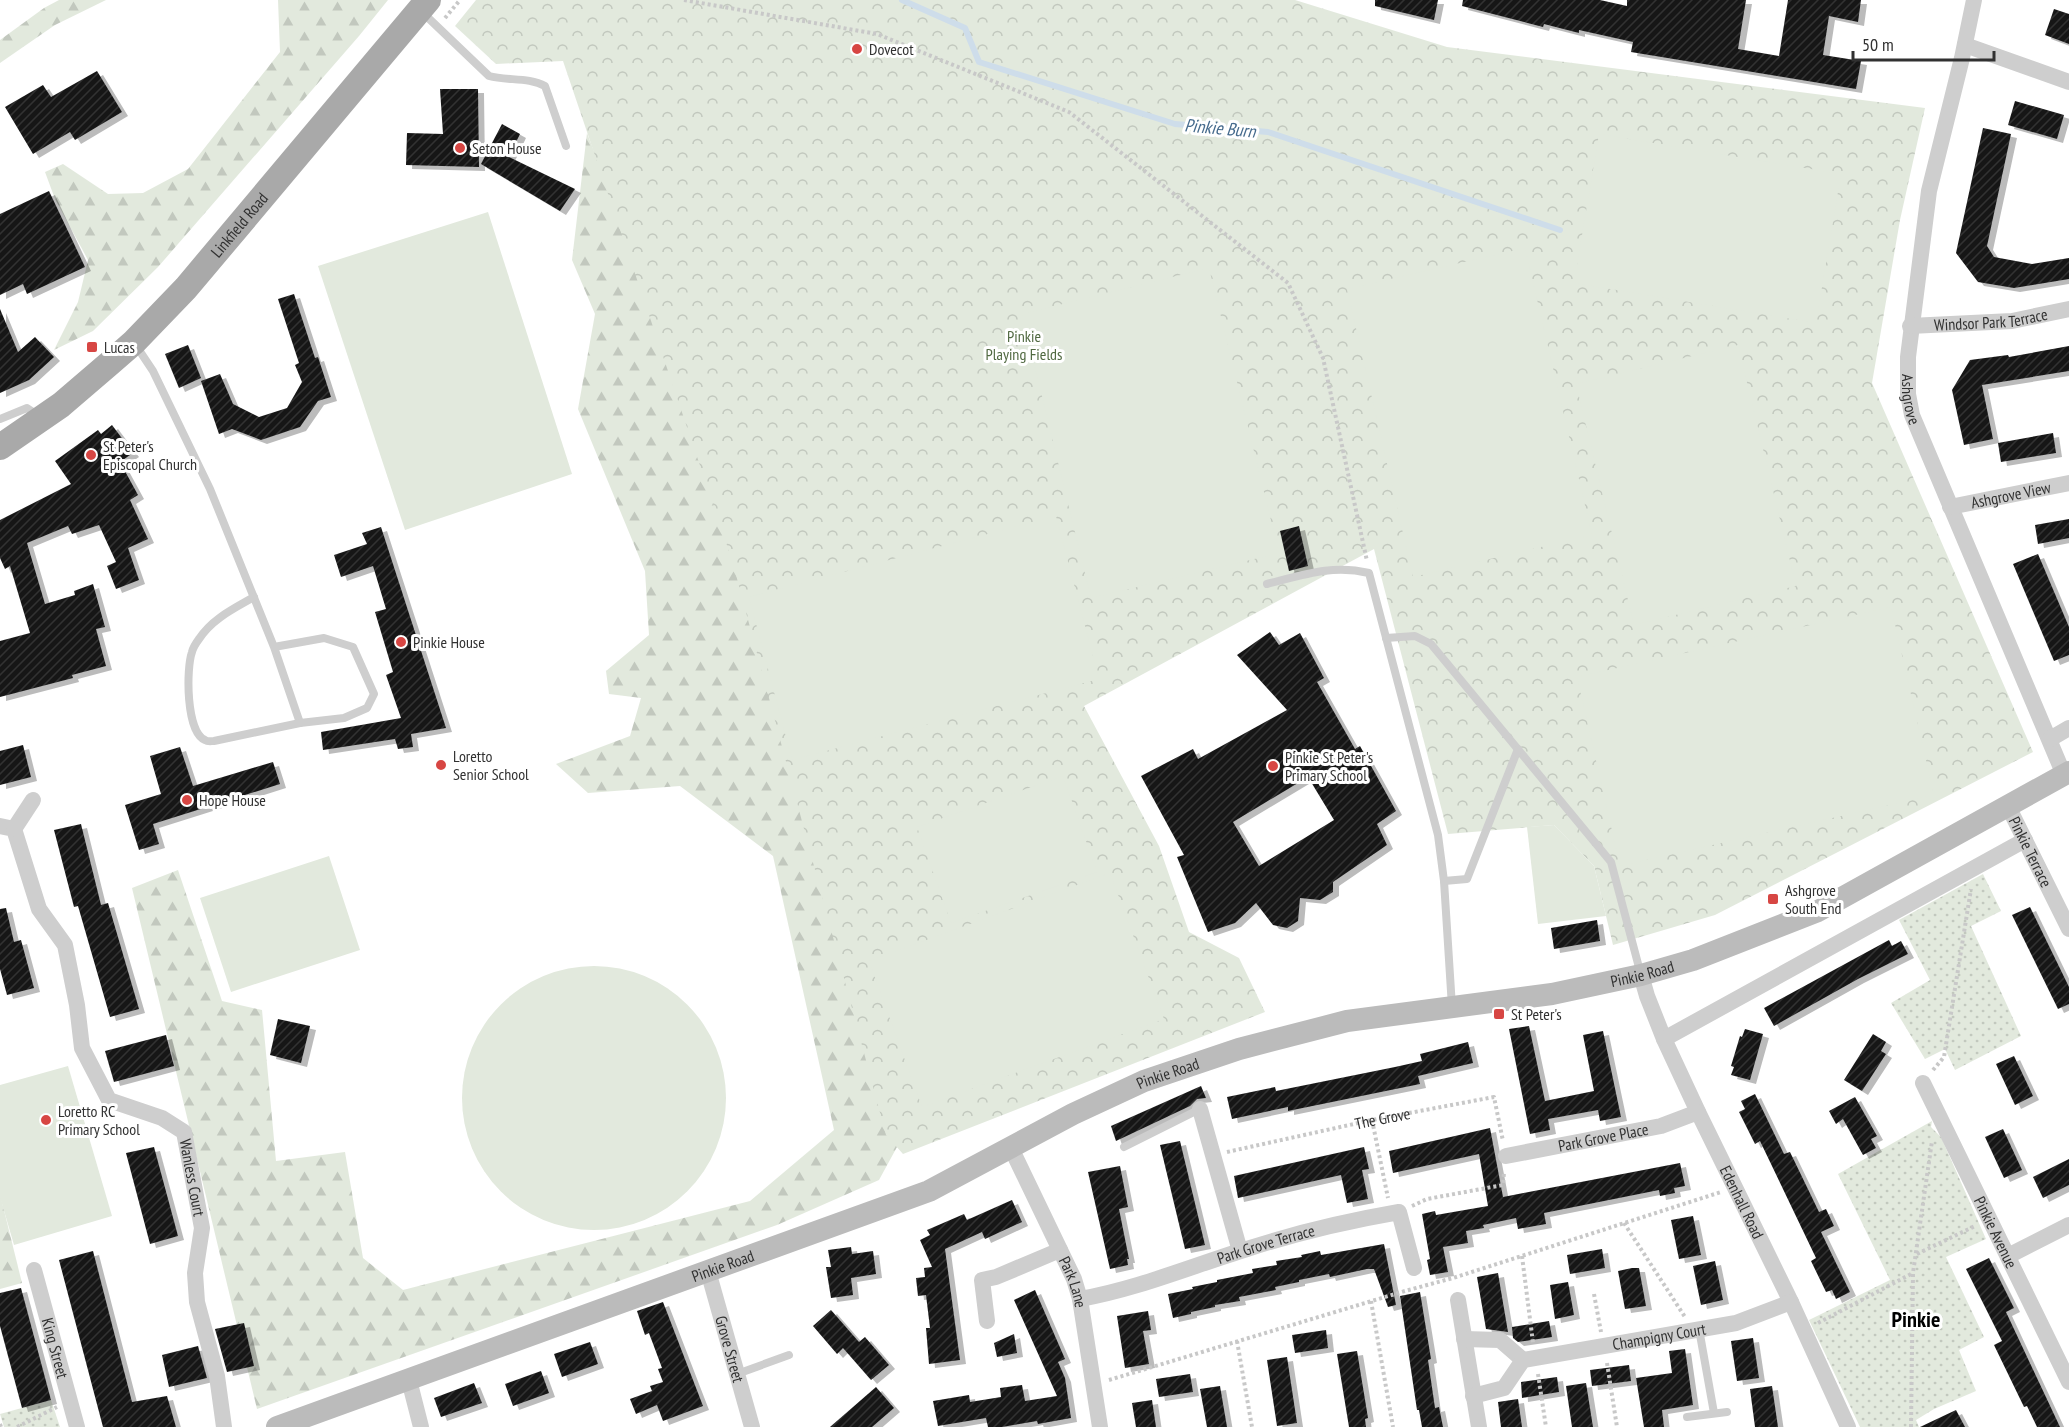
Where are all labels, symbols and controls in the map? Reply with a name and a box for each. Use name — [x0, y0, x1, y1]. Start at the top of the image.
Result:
scale bar — [1853, 24, 1994, 62]
text: 50 m — [1862, 33, 1894, 56]
place label: Dovecot — [869, 39, 914, 59]
marker: Dovecot — [850, 42, 864, 56]
water label: Pinkie Burn — [1184, 113, 1258, 143]
place label: Seton House — [472, 138, 542, 158]
marker: Seton House — [453, 141, 467, 155]
street label: Linkfield Road — [206, 188, 272, 261]
street label: Windsor Park Terrace — [1933, 304, 2049, 335]
park label: Pinkie Playing Fields — [986, 326, 1062, 364]
place label: Lucas — [104, 337, 135, 357]
marker: Lucas — [85, 340, 99, 354]
street label: Ashgrove — [1898, 374, 1925, 428]
place label: St Peter's Episcopal Church — [103, 436, 197, 474]
marker: St Peter's Episcopal Church — [84, 448, 98, 462]
street label: Ashgrove View — [1969, 477, 2053, 513]
place label: Pinkie House — [413, 632, 485, 652]
marker: Pinkie House — [394, 635, 408, 649]
place label: Loretto Senior School — [453, 746, 529, 784]
place label: Pinkie St Peter's Primary School — [1285, 747, 1373, 785]
marker: Loretto Senior School — [434, 758, 448, 772]
marker: Pinkie St Peter's Primary School — [1266, 759, 1280, 773]
place label: Hope House — [199, 790, 266, 810]
marker: Hope House — [180, 793, 194, 807]
street label: Pinkie Terrace — [2005, 813, 2057, 890]
place label: Ashgrove South End — [1785, 880, 1841, 918]
marker: Ashgrove South End — [1766, 892, 1780, 906]
street label: Pinkie Road — [1609, 956, 1676, 991]
place label: St Peter's — [1511, 1004, 1562, 1024]
marker: St Peter's — [1492, 1007, 1506, 1021]
street label: Pinkie Road — [1133, 1053, 1202, 1093]
place label: Loretto RC Primary School — [58, 1101, 140, 1139]
street label: The Grove — [1353, 1103, 1412, 1134]
marker: Loretto RC Primary School — [39, 1113, 53, 1127]
street label: Park Grove Place — [1556, 1119, 1650, 1156]
street label: Wanless Court — [176, 1137, 210, 1218]
street label: Edenhall Road — [1716, 1162, 1769, 1242]
street label: Pinkie Avenue — [1970, 1193, 2022, 1271]
street label: Park Grove Terrace — [1214, 1220, 1317, 1268]
street label: Pinkie Road — [689, 1245, 757, 1286]
street label: Park Lane — [1055, 1253, 1091, 1309]
district label: Pinkie — [1892, 1305, 1940, 1333]
street label: Grove Street — [711, 1313, 749, 1385]
street label: King Street — [38, 1316, 73, 1381]
street label: Champigny Court — [1611, 1318, 1708, 1354]

